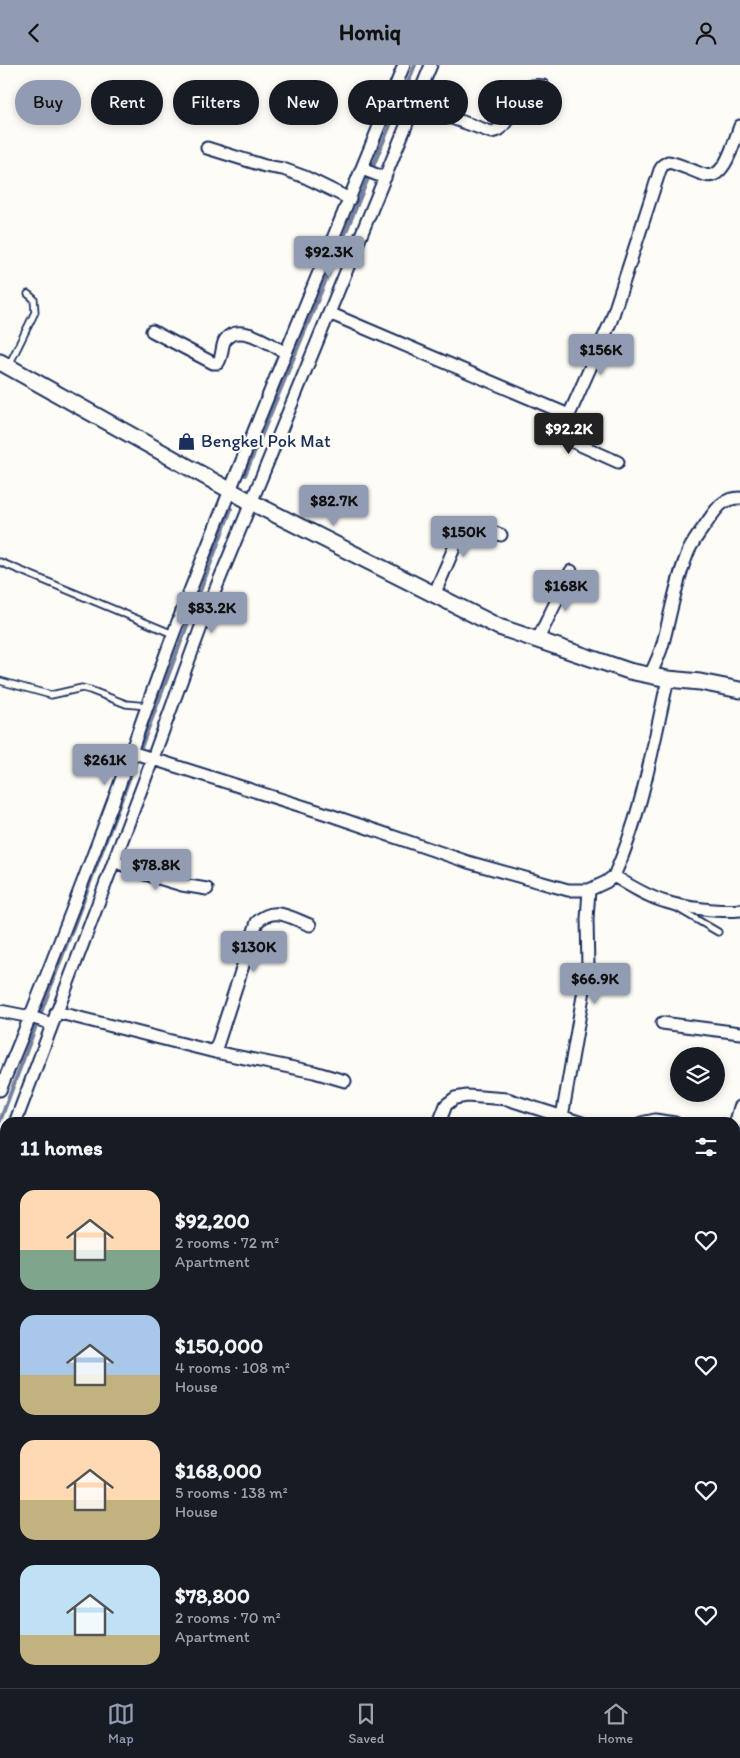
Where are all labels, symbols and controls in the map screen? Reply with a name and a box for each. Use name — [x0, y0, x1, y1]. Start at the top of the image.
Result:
icon: back — [20, 19, 48, 47]
text: Homiq — [339, 19, 401, 46]
icon: person — [692, 19, 720, 47]
chip: Buy — [15, 80, 81, 125]
chip: Rent — [91, 80, 163, 125]
chip: Filters — [173, 80, 259, 125]
chip: New — [269, 80, 338, 125]
chip: Apartment — [348, 80, 468, 125]
chip: House — [478, 80, 562, 125]
pin: $92.3K — [288, 235, 370, 278]
text: $92.3K — [305, 242, 353, 261]
pin: $156K — [566, 333, 636, 376]
text: $156K — [580, 340, 622, 359]
pin: $92.2K — [528, 413, 610, 455]
text: $92.2K — [545, 419, 593, 438]
place label: Bengkel Pok Mat — [201, 430, 331, 452]
shop icon: Bengkel Pok Mat — [177, 431, 197, 451]
pin: $82.7K — [293, 485, 375, 527]
text: $82.7K — [310, 491, 358, 510]
pin: $150K — [429, 515, 499, 558]
text: $150K — [442, 522, 486, 541]
pin: $168K — [531, 569, 601, 612]
text: $168K — [545, 576, 588, 595]
pin: $83.2K — [171, 591, 253, 634]
text: $83.2K — [188, 598, 236, 617]
pin: $261K — [70, 743, 140, 786]
text: $261K — [84, 750, 126, 769]
pin: $78.8K — [115, 849, 197, 891]
text: $78.8K — [132, 855, 180, 874]
pin: $130K — [219, 931, 289, 973]
text: $130K — [232, 937, 276, 956]
pin: $66.9K — [554, 963, 636, 1005]
text: $66.9K — [571, 969, 619, 988]
map controls — [670, 1047, 725, 1102]
button: layers — [670, 1047, 725, 1102]
icon: filters — [692, 1133, 720, 1161]
text: 11 homes — [20, 1135, 103, 1160]
text: $92,200 — [175, 1208, 250, 1233]
icon: home — [60, 1210, 120, 1270]
icon: heart — [692, 1226, 720, 1254]
text: 2 rooms · 72 m² — [175, 1233, 279, 1252]
text: Apartment — [175, 1252, 250, 1271]
text: $150,000 — [175, 1333, 263, 1358]
icon: home — [60, 1335, 120, 1395]
icon: heart — [692, 1351, 720, 1379]
text: 4 rooms · 108 m² — [175, 1358, 290, 1377]
text: House — [175, 1377, 218, 1396]
text: $168,000 — [175, 1458, 262, 1483]
icon: home — [60, 1460, 120, 1520]
icon: heart — [692, 1476, 720, 1504]
text: 5 rooms · 138 m² — [175, 1483, 288, 1502]
text: House — [175, 1502, 218, 1521]
text: $78,800 — [175, 1583, 250, 1608]
icon: home — [60, 1585, 120, 1645]
icon: heart — [692, 1601, 720, 1629]
text: 2 rooms · 70 m² — [175, 1608, 281, 1627]
text: Apartment — [175, 1627, 250, 1646]
tab: Map — [107, 1700, 135, 1747]
tab: Saved — [348, 1700, 384, 1747]
tab: Home — [598, 1700, 633, 1747]

